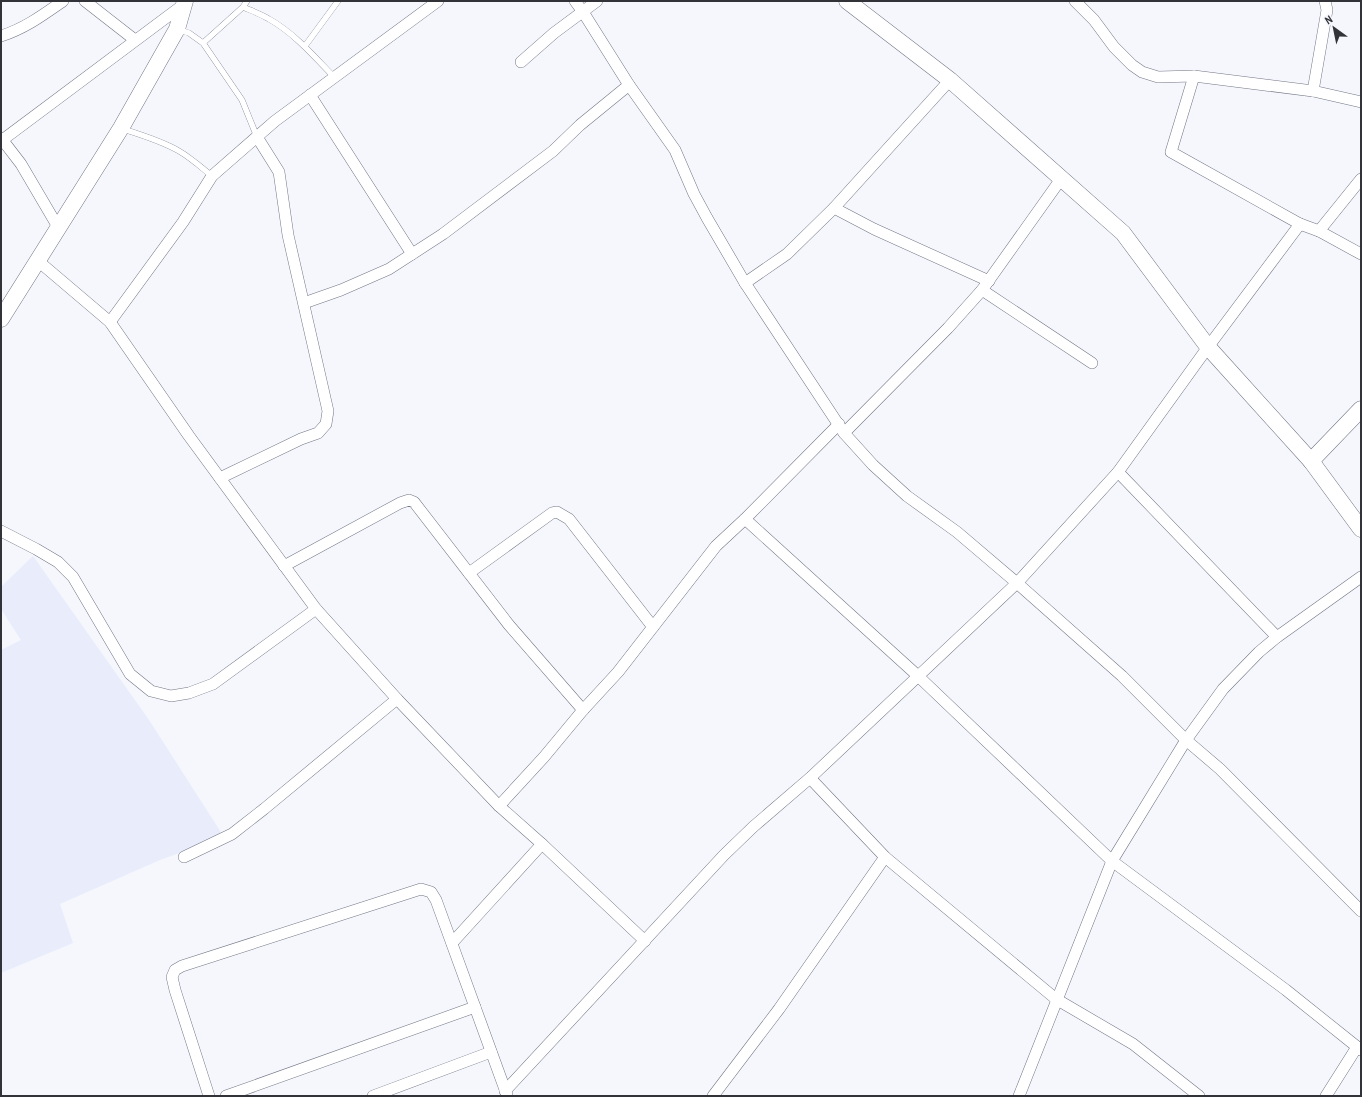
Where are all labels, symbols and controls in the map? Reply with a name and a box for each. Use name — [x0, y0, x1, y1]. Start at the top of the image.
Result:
north arrow — [1314, 8, 1354, 48]
text: N — [1322, 12, 1335, 27]

